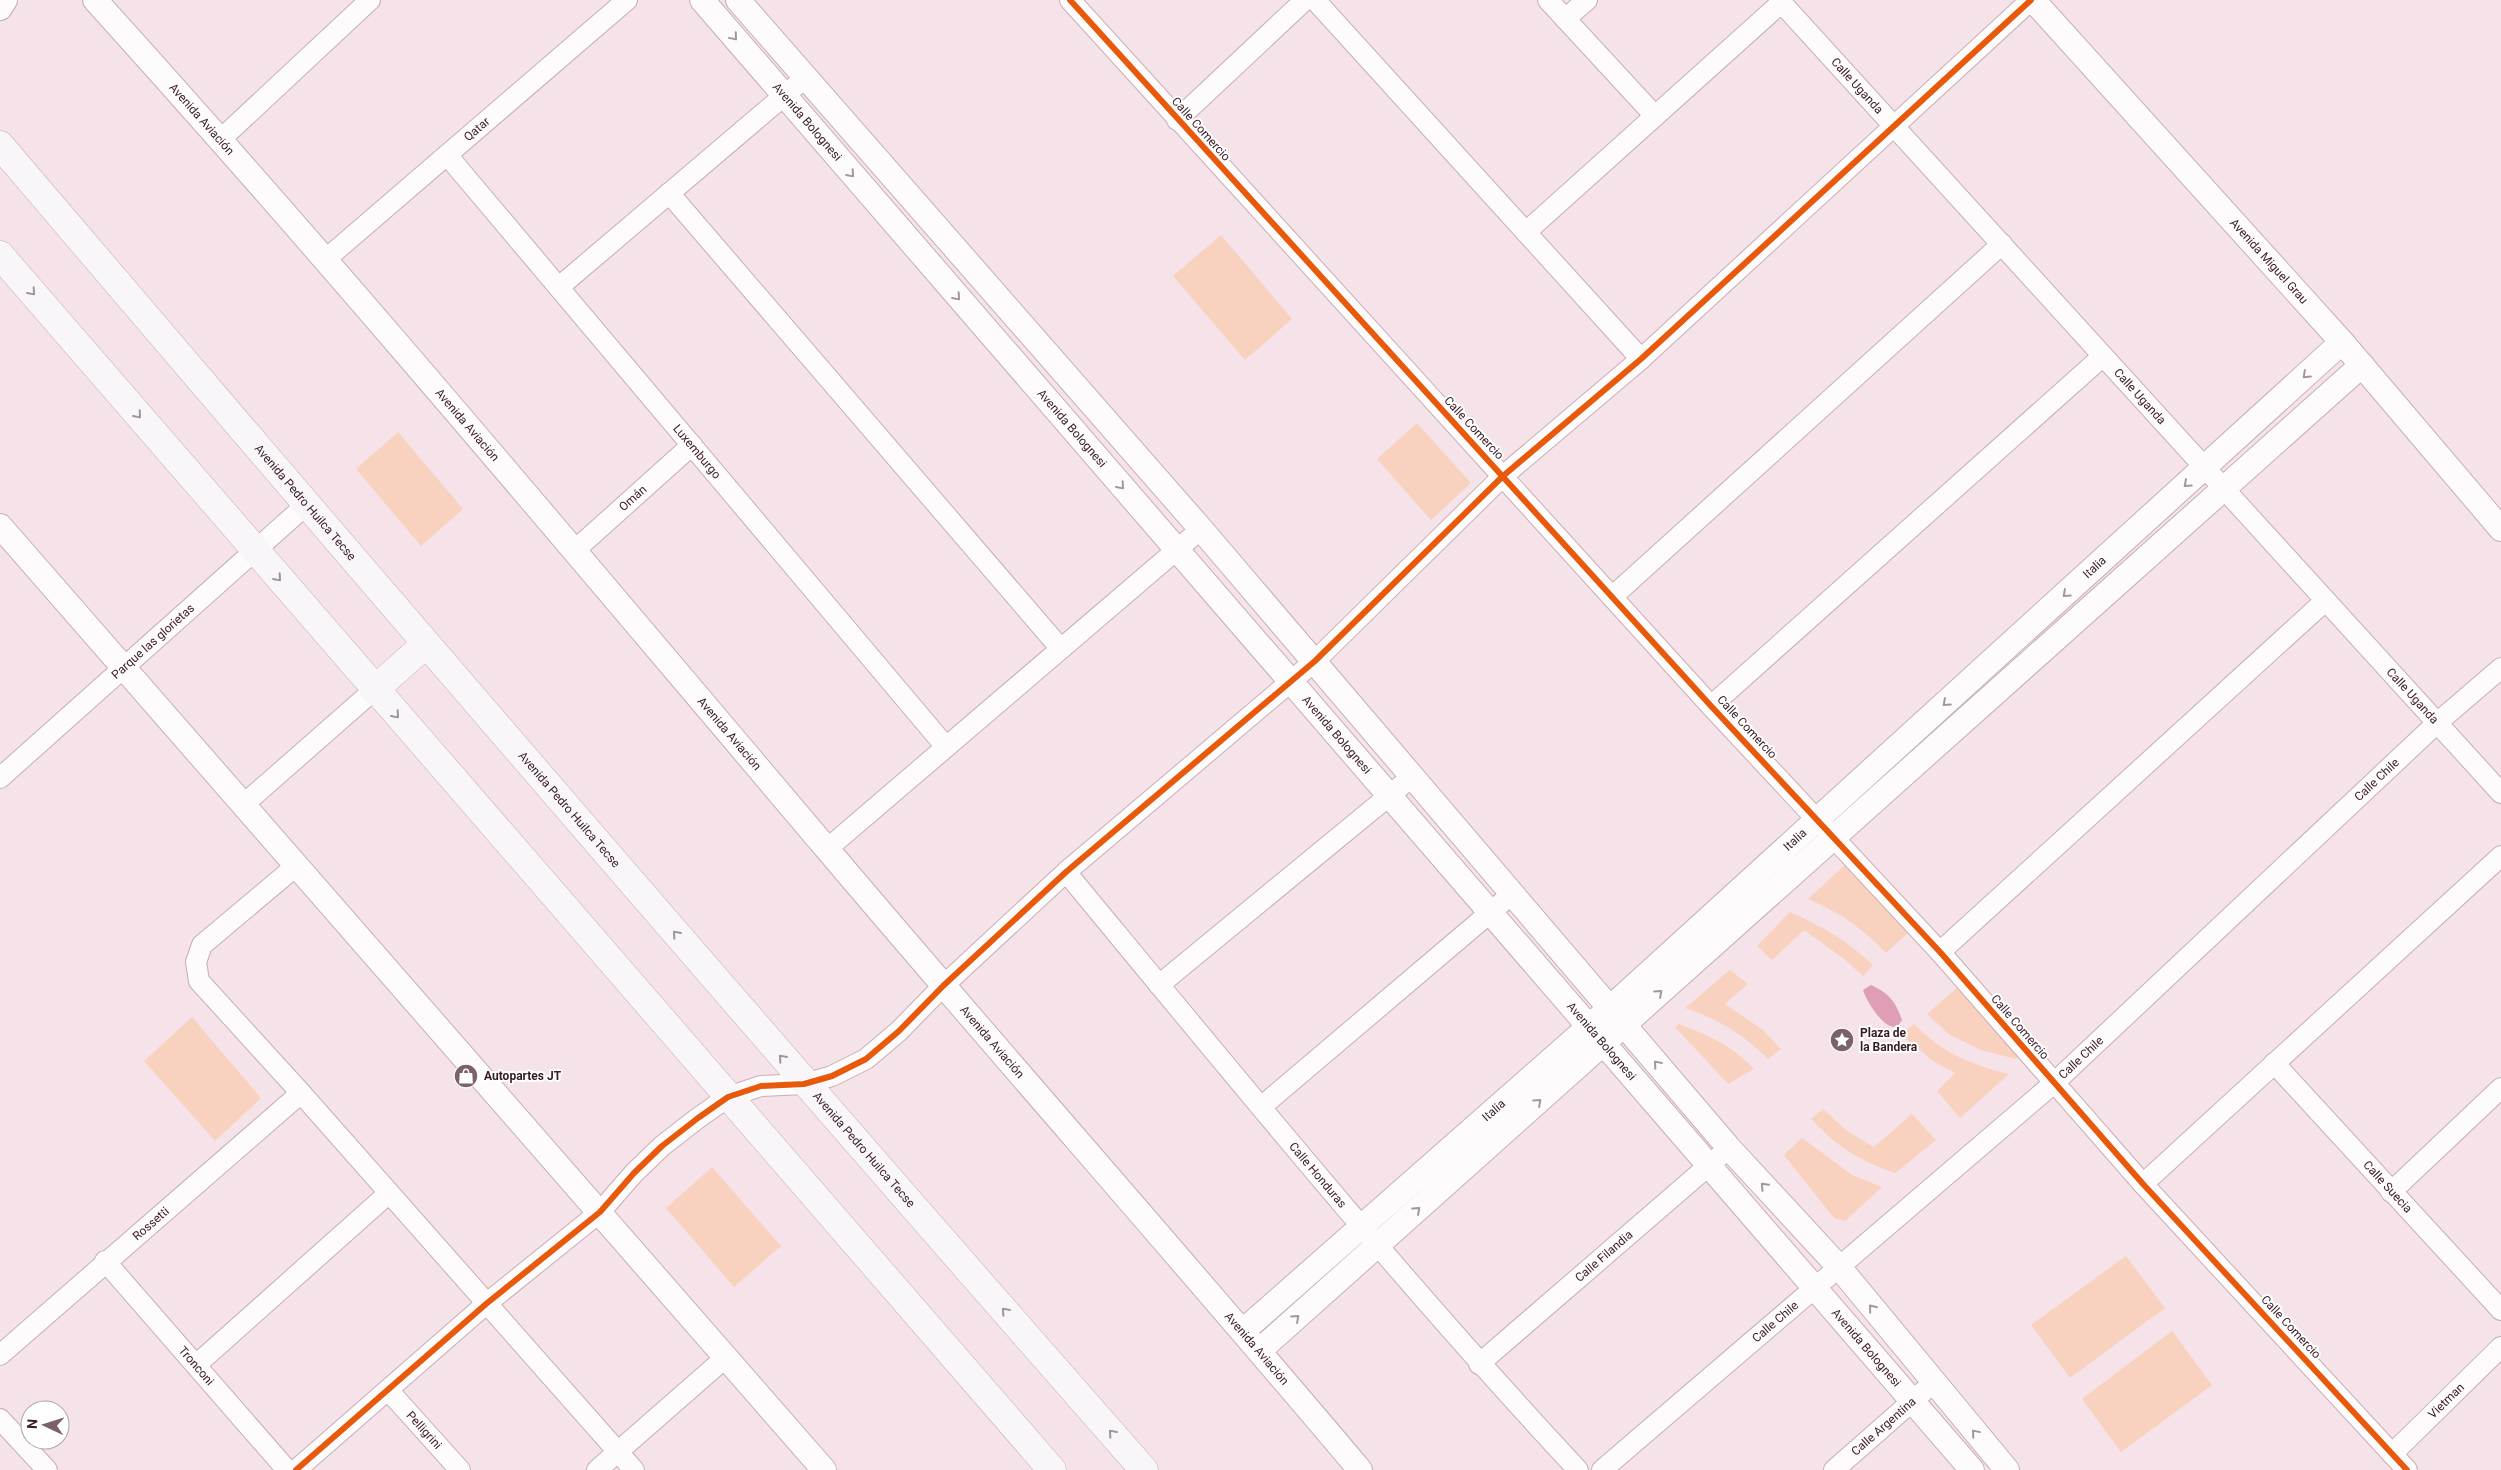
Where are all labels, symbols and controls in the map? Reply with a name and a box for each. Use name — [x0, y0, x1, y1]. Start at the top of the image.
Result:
one-way arrow — [728, 32, 737, 41]
street label: Calle Uganda — [1828, 55, 1886, 117]
street label: Avenida Aviación — [166, 80, 237, 158]
street label: Avenida Bolognesi — [770, 80, 845, 164]
street label: Calle Comercio — [1169, 94, 1233, 164]
street label: Qatar — [461, 114, 493, 144]
one-way arrow — [845, 168, 854, 177]
street label: Avenida Miguel Grau — [2227, 216, 2311, 307]
one-way arrow — [26, 287, 35, 296]
one-way arrow — [952, 291, 961, 300]
street label: Calle Uganda — [2111, 366, 2169, 427]
one-way arrow — [2303, 369, 2312, 378]
street label: Avenida Aviación — [432, 386, 502, 464]
street label: Avenida Bolognesi — [1035, 386, 1110, 470]
street label: Calle Comercio — [1441, 394, 1507, 463]
one-way arrow — [132, 410, 141, 419]
street label: Luxemburgo — [670, 422, 724, 482]
street label: Avenida Pedro Huilca Tecse — [252, 442, 359, 563]
one-way arrow — [2183, 479, 2192, 488]
one-way arrow — [1115, 480, 1124, 489]
street label: Omán — [616, 482, 649, 514]
street label: Italia — [2080, 553, 2109, 581]
one-way arrow — [272, 573, 281, 582]
one-way arrow — [2063, 588, 2072, 597]
street label: Parque las glorietas — [109, 601, 197, 682]
street label: Calle Uganda — [2384, 665, 2441, 727]
street label: Avenida Bolognesi — [1299, 693, 1374, 777]
street label: Calle Comercio — [1714, 693, 1780, 762]
street label: Avenida Aviación — [695, 694, 764, 773]
one-way arrow — [1942, 697, 1951, 706]
one-way arrow — [390, 709, 399, 718]
street label: Avenida Pedro Huilca Tecse — [515, 749, 623, 870]
street label: Calle Chile — [2351, 755, 2402, 804]
street label: Italia — [1781, 826, 1809, 854]
one-way arrow — [673, 931, 682, 940]
one-way arrow — [1653, 990, 1662, 999]
street label: Calle Comercio — [1988, 992, 2052, 1062]
street label: Avenida Bolognesi — [1564, 999, 1639, 1083]
street label: Avenida Aviación — [957, 1003, 1027, 1081]
place label: Plaza de la Bandera — [1860, 1026, 1918, 1054]
place icon: Plaza de la Bandera — [1829, 1027, 1855, 1053]
street label: Calle Chile — [2056, 1033, 2106, 1082]
one-way arrow — [779, 1054, 788, 1063]
one-way arrow — [1653, 1061, 1662, 1070]
shop icon: Autopartes JT — [453, 1063, 479, 1089]
place label: Autopartes JT — [484, 1069, 562, 1083]
street label: Avenida Pedro Huilca Tecse — [810, 1089, 918, 1210]
street label: Italia — [1479, 1097, 1508, 1124]
one-way arrow — [1532, 1099, 1541, 1108]
street label: Calle Honduras — [1286, 1139, 1349, 1211]
street label: Calle Suecia — [2360, 1158, 2415, 1216]
one-way arrow — [1761, 1183, 1770, 1192]
street label: Rossetti — [130, 1204, 172, 1243]
one-way arrow — [1411, 1207, 1420, 1216]
street label: Calle Filandia — [1572, 1227, 1635, 1285]
street label: Calle Comercio — [2258, 1293, 2324, 1362]
street label: Calle Chile — [1749, 1298, 1801, 1345]
one-way arrow — [1868, 1304, 1877, 1313]
street label: Avenida Bolognesi — [1829, 1306, 1904, 1390]
one-way arrow — [1001, 1308, 1010, 1317]
street label: Avenida Aviación — [1222, 1309, 1292, 1388]
one-way arrow — [1290, 1315, 1299, 1324]
street label: Tronconi — [176, 1344, 217, 1388]
street label: Vietman — [2425, 1380, 2467, 1421]
street label: Calle Argentina — [1848, 1394, 1919, 1458]
north arrow — [20, 1400, 70, 1450]
street label: Pelligrini — [404, 1408, 445, 1452]
text: N — [24, 1419, 40, 1430]
one-way arrow — [1972, 1429, 1981, 1438]
one-way arrow — [1109, 1430, 1118, 1439]

